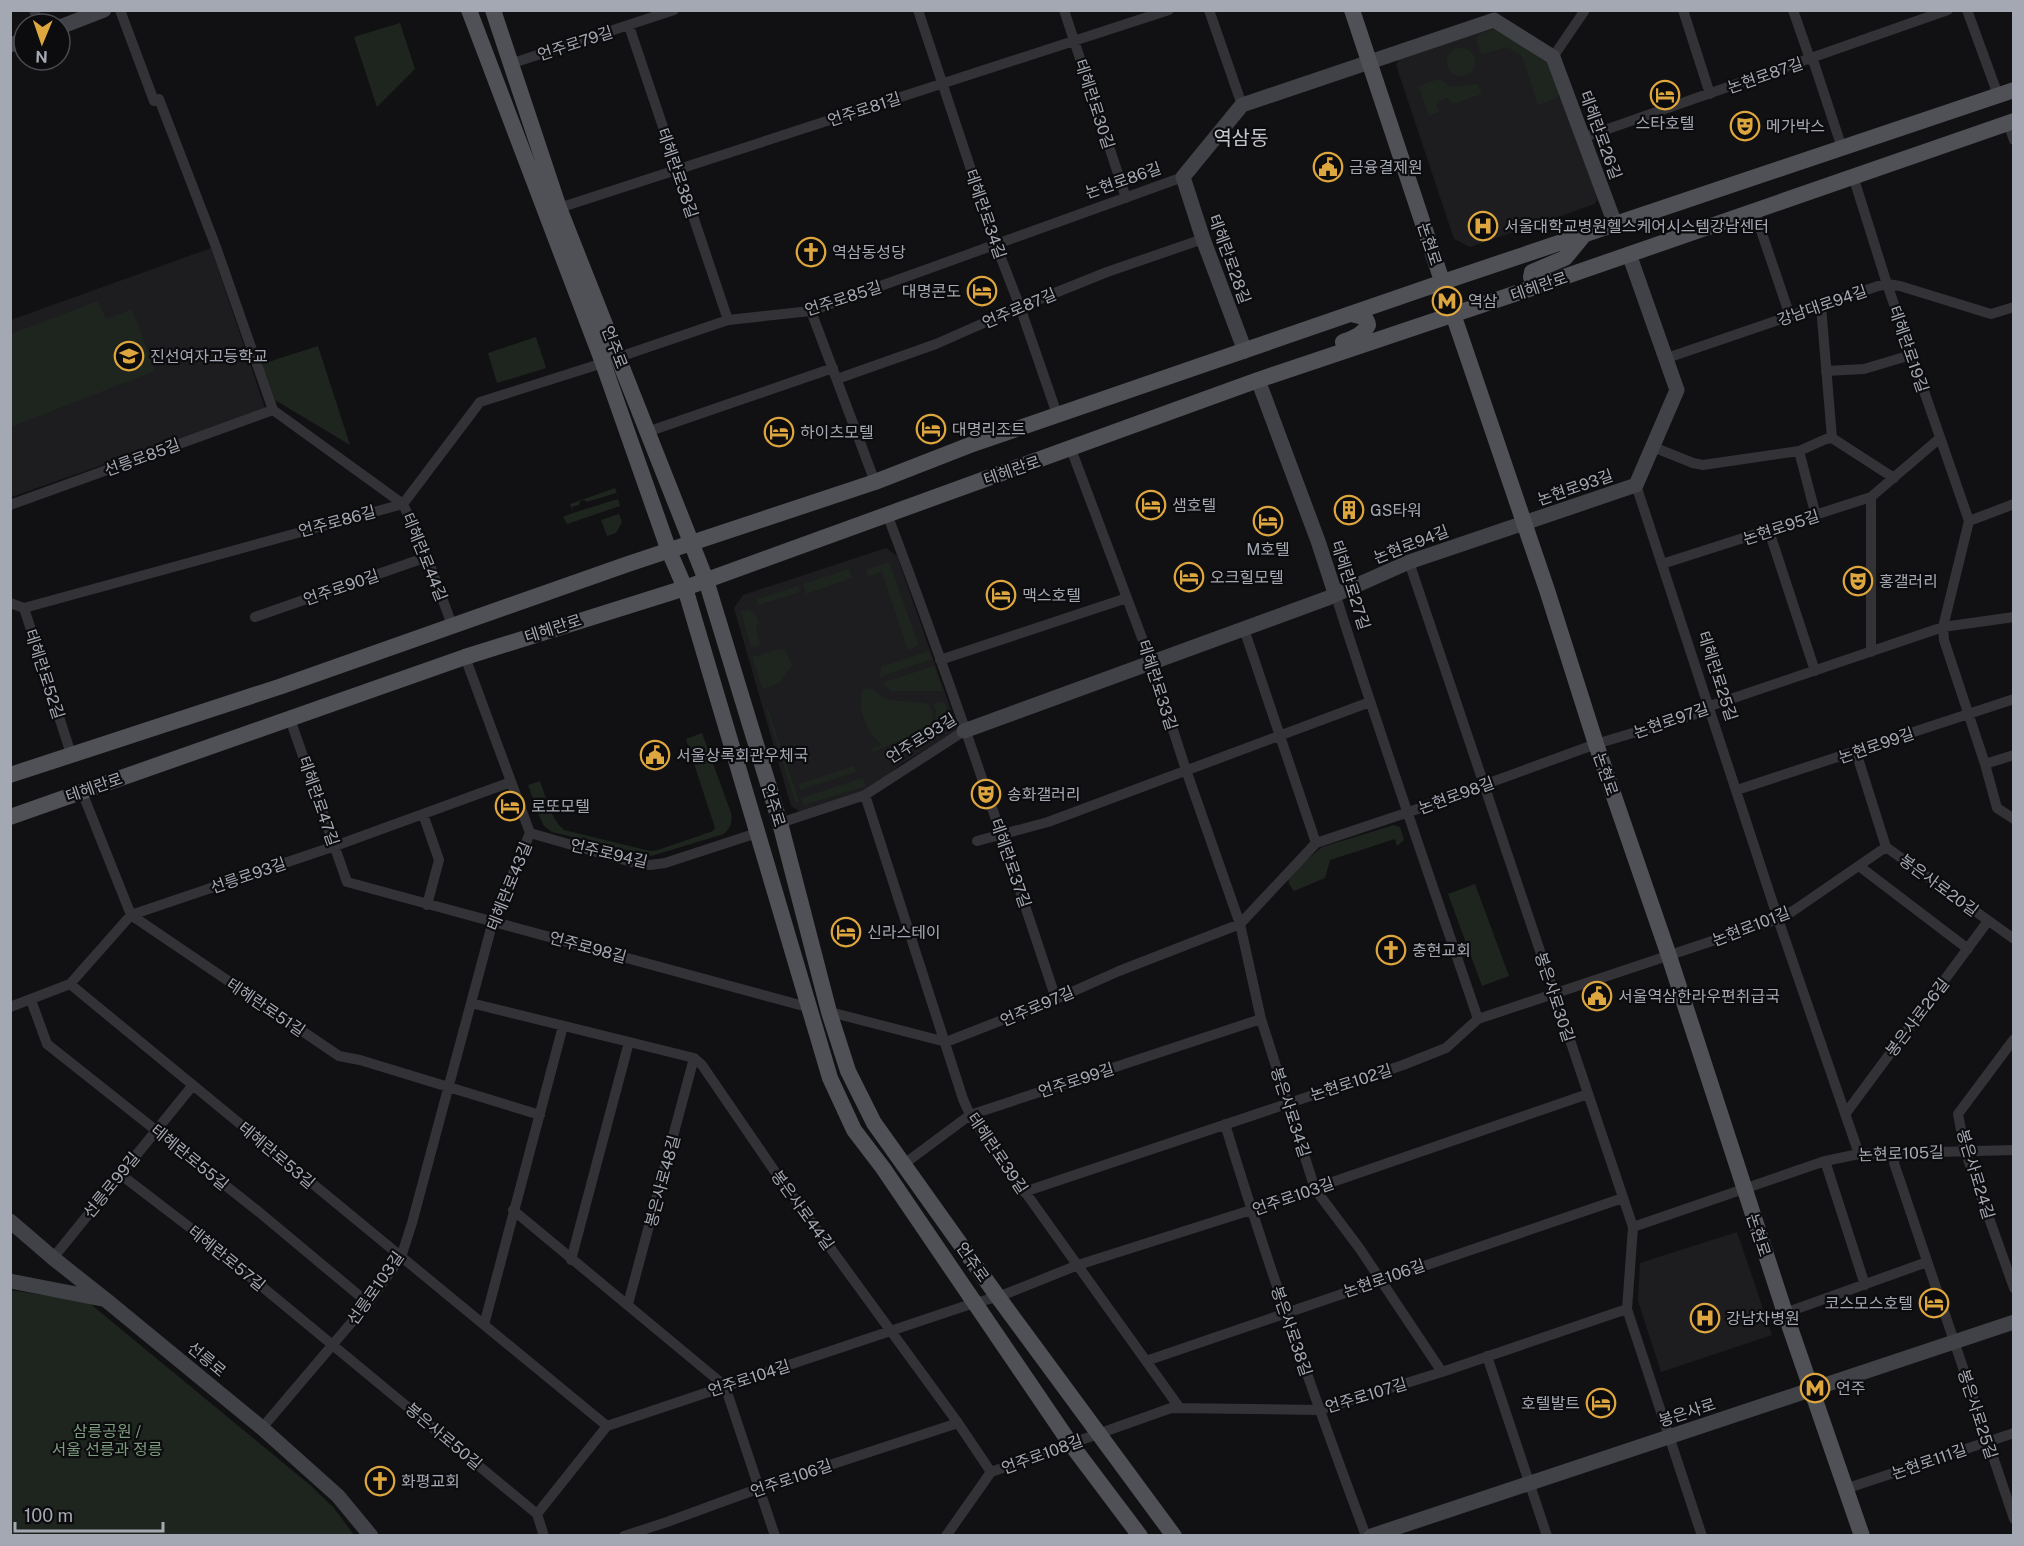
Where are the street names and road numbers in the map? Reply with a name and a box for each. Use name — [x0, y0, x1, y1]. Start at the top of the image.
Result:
street label: 언주로79길 — [535, 22, 615, 65]
street label: 논현로87길 — [1725, 54, 1805, 97]
street label: 테헤란로30길 — [1071, 57, 1118, 151]
street label: 테헤란로26길 — [1576, 88, 1625, 182]
street label: 언주로81길 — [825, 89, 903, 130]
street label: 테헤란로38길 — [653, 126, 702, 221]
street label: 논현로86길 — [1083, 159, 1164, 202]
street label: 테헤란로34길 — [961, 167, 1010, 262]
street label: 테헤란로28길 — [1205, 212, 1254, 306]
street label: 논현로 — [1414, 220, 1445, 268]
street label: 테헤란로 — [1508, 268, 1570, 305]
street label: 언주로85길 — [802, 277, 884, 320]
street label: 강남대로94길 — [1775, 281, 1870, 330]
street label: 언주로87길 — [979, 284, 1059, 333]
street label: 테헤란로19길 — [1885, 303, 1932, 395]
street label: 언주로 — [598, 323, 631, 371]
street label: 선릉로85길 — [102, 435, 183, 480]
street label: 테헤란로 — [981, 452, 1043, 489]
street label: 논현로93길 — [1535, 466, 1616, 509]
street label: 언주로86길 — [296, 502, 378, 541]
street label: 논현로95길 — [1741, 506, 1822, 549]
street label: 테헤란로44길 — [398, 510, 451, 604]
street label: 논현로94길 — [1371, 521, 1451, 567]
street label: 테헤란로27길 — [1327, 538, 1374, 632]
street label: 언주로90길 — [301, 566, 381, 609]
street label: 테헤란로 — [522, 610, 584, 647]
street label: 테헤란로52길 — [21, 627, 68, 722]
street label: 테헤란로25길 — [1694, 629, 1741, 724]
street label: 테헤란로33길 — [1134, 638, 1181, 733]
street label: 논현로97길 — [1631, 699, 1711, 742]
street label: 언주로93길 — [883, 709, 960, 767]
street label: 논현로99길 — [1836, 724, 1916, 767]
street label: 논현로 — [1589, 750, 1622, 798]
street label: 테헤란로47길 — [294, 754, 343, 848]
street label: 테헤란로 — [63, 769, 125, 806]
street label: 논현로98길 — [1416, 773, 1497, 818]
street label: 언주로 — [758, 781, 789, 829]
street label: 테헤란로37길 — [986, 816, 1035, 910]
street label: 언주로94길 — [568, 835, 649, 872]
street label: 테헤란로43길 — [483, 839, 536, 933]
street label: 봉은사로20길 — [1896, 850, 1982, 920]
street label: 선릉로93길 — [208, 854, 289, 897]
street label: 논현로101길 — [1710, 903, 1793, 950]
street label: 언주로98길 — [547, 928, 629, 967]
street label: 봉은사로30길 — [1531, 950, 1578, 1044]
street label: 테헤란로51길 — [223, 974, 308, 1041]
street label: 봉은사로26길 — [1882, 974, 1953, 1060]
street label: 언주로97길 — [997, 982, 1077, 1030]
street label: 언주로99길 — [1036, 1059, 1117, 1102]
street label: 논현로102길 — [1308, 1060, 1394, 1105]
street label: 봉은사로34길 — [1267, 1065, 1314, 1160]
street label: 테헤란로39길 — [964, 1109, 1032, 1197]
street label: 테헤란로53길 — [235, 1118, 319, 1193]
street label: 테헤란로55길 — [147, 1120, 232, 1194]
street label: 봉은사로24길 — [1953, 1127, 1998, 1221]
street label: 봉은사로48길 — [641, 1133, 684, 1229]
street label: 논현로105길 — [1858, 1143, 1944, 1164]
street label: 선릉로99길 — [79, 1149, 144, 1222]
street label: 봉은사로44길 — [767, 1167, 838, 1254]
street label: 언주로103길 — [1250, 1174, 1337, 1219]
street label: 논현로 — [1743, 1211, 1774, 1259]
street label: 테헤란로57길 — [184, 1222, 269, 1295]
street label: 언주로 — [952, 1239, 993, 1286]
street label: 선릉로103길 — [343, 1248, 408, 1329]
street label: 논현로106길 — [1341, 1256, 1427, 1301]
street label: 봉은사로38길 — [1267, 1284, 1316, 1379]
street label: 선릉로 — [184, 1338, 230, 1381]
street label: 언주로104길 — [706, 1356, 793, 1401]
street label: 봉은사로25길 — [1954, 1367, 2001, 1462]
street label: 언주로107길 — [1323, 1374, 1409, 1417]
street label: 봉은사로 — [1656, 1394, 1718, 1431]
street label: 봉은사로50길 — [402, 1399, 486, 1474]
street label: 언주로108길 — [999, 1431, 1086, 1478]
street label: 논현로111길 — [1889, 1440, 1969, 1483]
street label: 언주로106길 — [748, 1456, 834, 1501]

